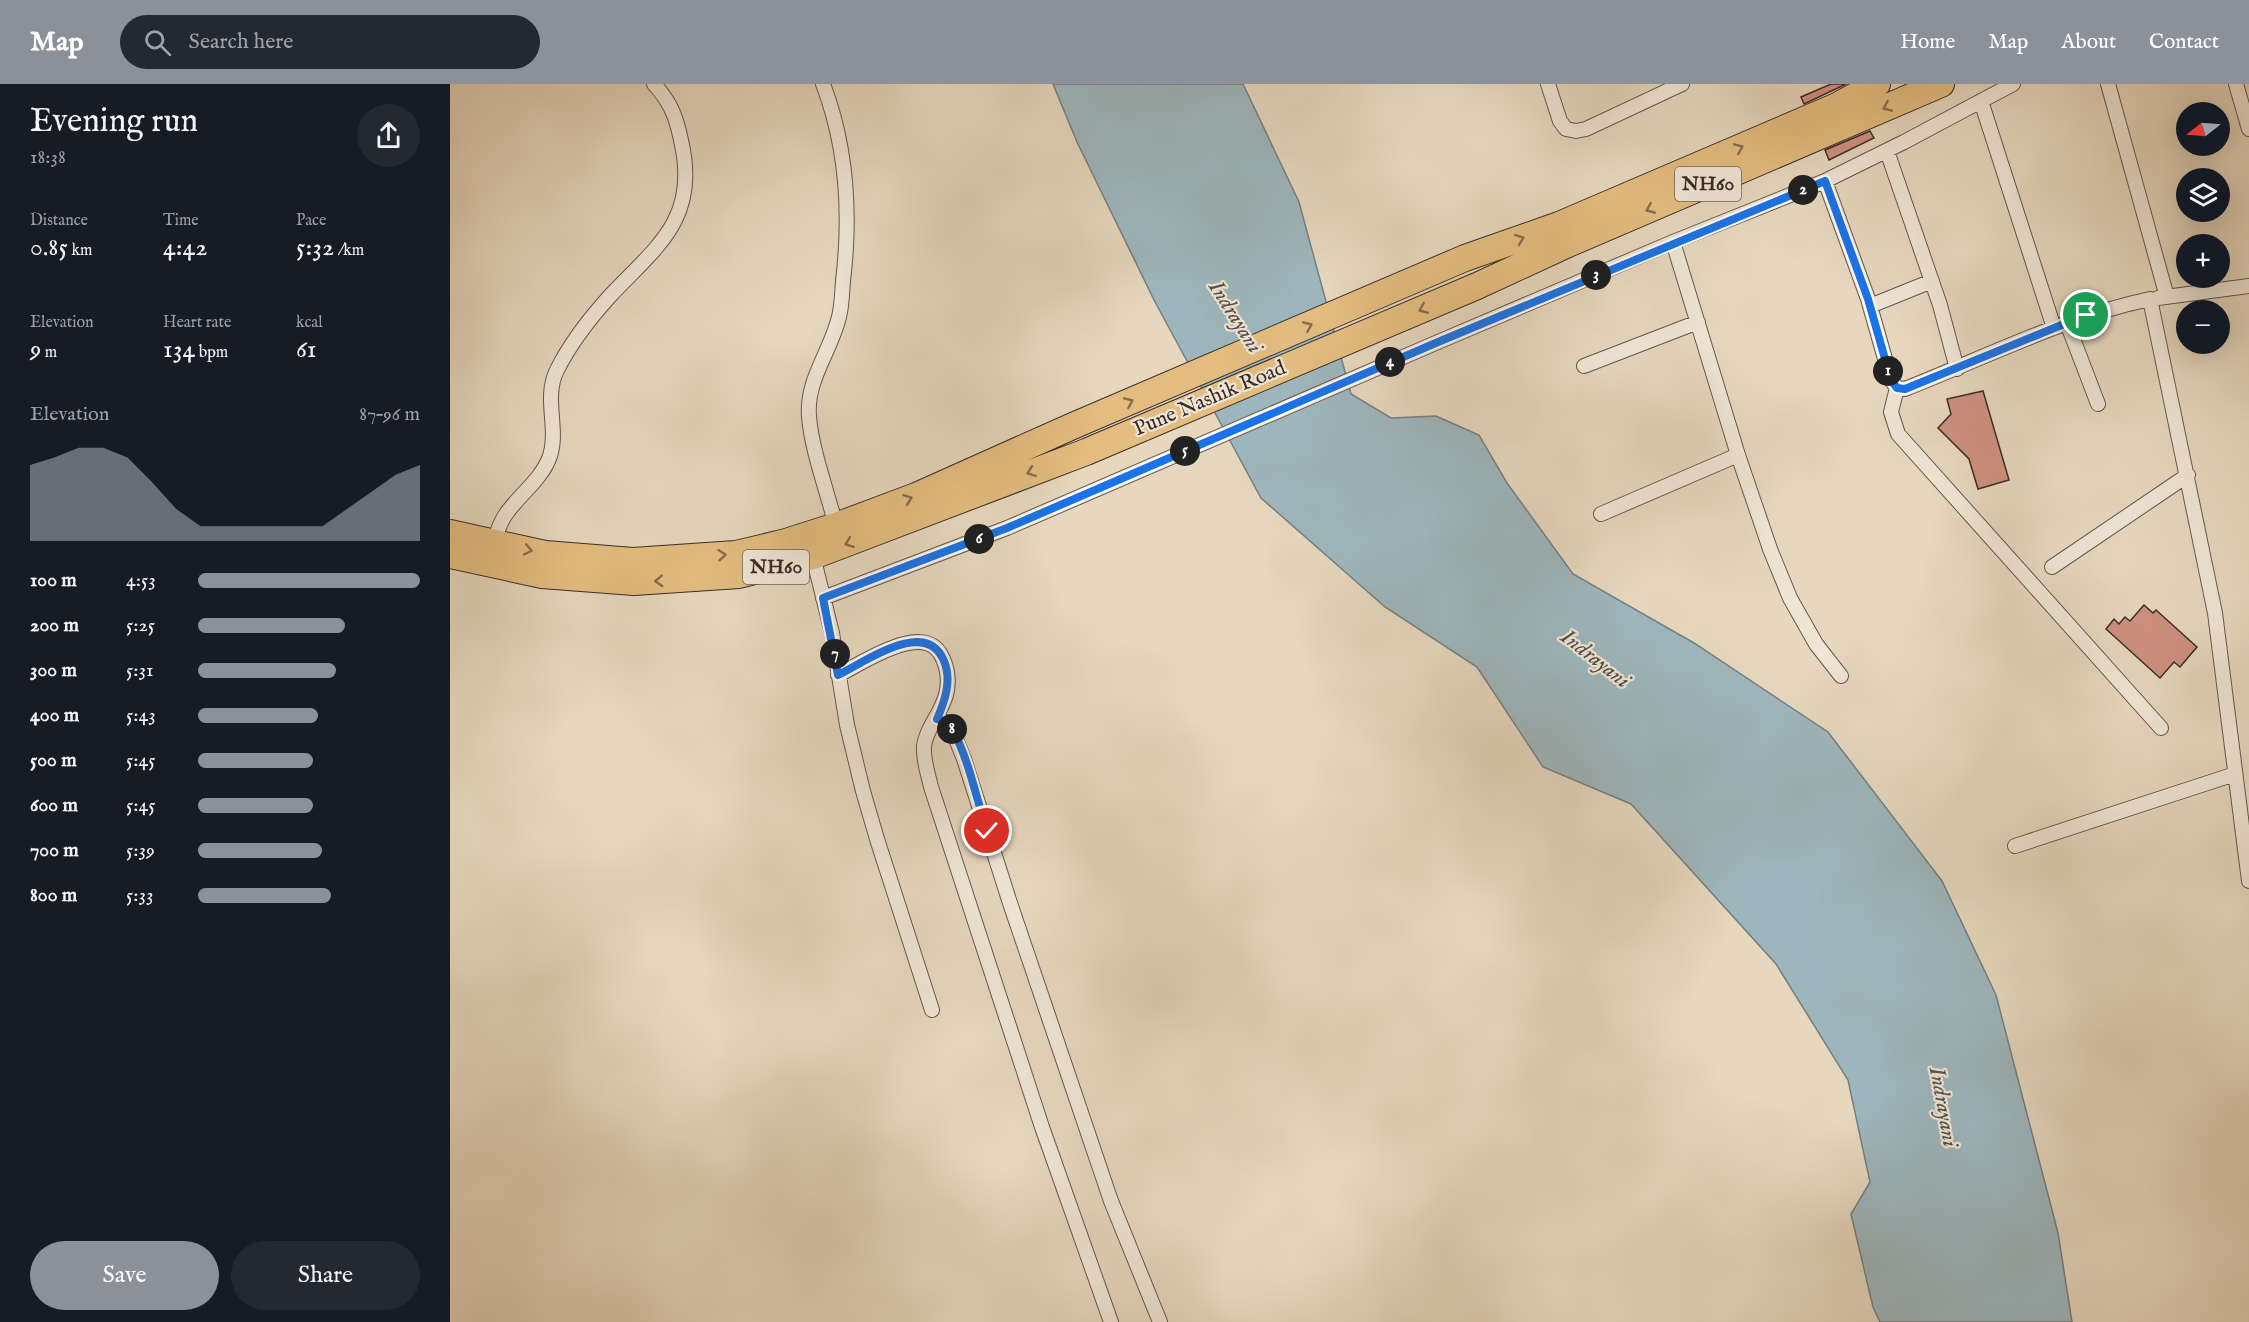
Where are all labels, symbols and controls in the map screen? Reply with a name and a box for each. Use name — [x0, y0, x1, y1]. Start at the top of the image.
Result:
search box — [120, 15, 540, 69]
text: Map — [30, 25, 84, 60]
icon: search — [141, 26, 174, 59]
text: Search here — [189, 28, 293, 56]
text: Home — [1900, 29, 1955, 56]
text: Map — [1988, 29, 2028, 56]
text: About — [2061, 29, 2116, 56]
text: Contact — [2149, 29, 2219, 56]
one-way arrow — [1883, 100, 1894, 112]
text: Evening run — [30, 101, 198, 143]
north arrow — [2176, 102, 2230, 156]
map controls — [2176, 102, 2230, 354]
button: share — [357, 104, 420, 167]
one-way arrow — [1733, 143, 1744, 155]
text: 18:38 — [30, 145, 66, 170]
road number: NH60 — [1675, 167, 1741, 201]
button: layers — [2176, 168, 2230, 222]
pin: 2 — [1788, 175, 1818, 205]
text: 2 — [1799, 180, 1807, 200]
one-way arrow — [1645, 202, 1656, 214]
text: Distance — [30, 211, 88, 231]
text: Time — [163, 211, 199, 231]
text: Pace — [296, 211, 326, 231]
text: 0.85 — [30, 231, 68, 264]
text: 4:42 — [163, 231, 208, 264]
text: 5:32 — [296, 231, 334, 264]
one-way arrow — [1514, 233, 1525, 246]
button: + — [2176, 234, 2230, 288]
text: km — [68, 241, 92, 261]
text: /km — [334, 241, 364, 261]
pin: 3 — [1581, 260, 1611, 290]
text: 3 — [1593, 265, 1599, 285]
water label: Indrayani — [1201, 275, 1269, 360]
pin — [2060, 289, 2111, 340]
icon: arrive — [2069, 298, 2102, 331]
button: − — [2176, 300, 2230, 354]
one-way arrow — [1418, 302, 1429, 314]
text: Elevation — [30, 313, 93, 333]
text: Heart rate — [163, 313, 231, 333]
text: kcal — [296, 313, 323, 333]
one-way arrow — [1302, 321, 1313, 333]
text: 9 — [30, 333, 41, 366]
text: 134 — [163, 333, 195, 366]
text: 61 — [296, 333, 317, 366]
text: m — [41, 343, 57, 363]
text: bpm — [195, 343, 228, 363]
pin: 4 — [1375, 347, 1405, 377]
text: 4 — [1386, 352, 1394, 372]
street label: Pune Nashik Road — [1130, 355, 1291, 443]
pin: 1 — [1873, 356, 1903, 386]
text: 1 — [1885, 361, 1891, 381]
one-way arrow — [1122, 397, 1133, 409]
text: Elevation — [30, 402, 109, 427]
text: 87–96 m — [359, 402, 420, 427]
pin: 5 — [1170, 436, 1200, 466]
text: 5 — [1182, 441, 1188, 461]
one-way arrow — [1026, 465, 1037, 478]
one-way arrow — [902, 494, 913, 506]
pin: 6 — [964, 524, 994, 554]
text: 6 — [976, 529, 982, 549]
one-way arrow — [845, 536, 856, 548]
one-way arrow — [522, 543, 532, 556]
one-way arrow — [717, 549, 726, 562]
road number: NH60 — [743, 550, 809, 584]
text: 100 m — [30, 568, 77, 593]
text: 4:53 — [126, 568, 156, 593]
one-way arrow — [655, 574, 664, 587]
text: 200 m — [30, 613, 79, 638]
text: 5:25 — [126, 613, 155, 638]
water label: Indrayani — [1554, 623, 1637, 696]
pin: 7 — [820, 639, 850, 669]
text: 7 — [831, 644, 839, 664]
text: 300 m — [30, 658, 77, 683]
text: 5:31 — [126, 658, 153, 683]
text: 400 m — [30, 703, 79, 728]
text: 5:43 — [126, 703, 156, 728]
pin: 8 — [937, 714, 967, 744]
text: 8 — [949, 719, 955, 739]
text: 500 m — [30, 748, 77, 773]
text: 5:45 — [126, 748, 156, 773]
text: 600 m — [30, 793, 78, 818]
text: 5:45 — [126, 793, 156, 818]
pin — [961, 805, 1012, 856]
icon: check — [970, 814, 1003, 847]
text: 700 m — [30, 838, 79, 863]
text: 5:39 — [126, 838, 155, 863]
text: 800 m — [30, 883, 77, 908]
text: 5:33 — [126, 883, 153, 908]
water label: Indrayani — [1922, 1064, 1964, 1151]
button: Save — [30, 1241, 219, 1310]
button: Share — [231, 1241, 420, 1310]

